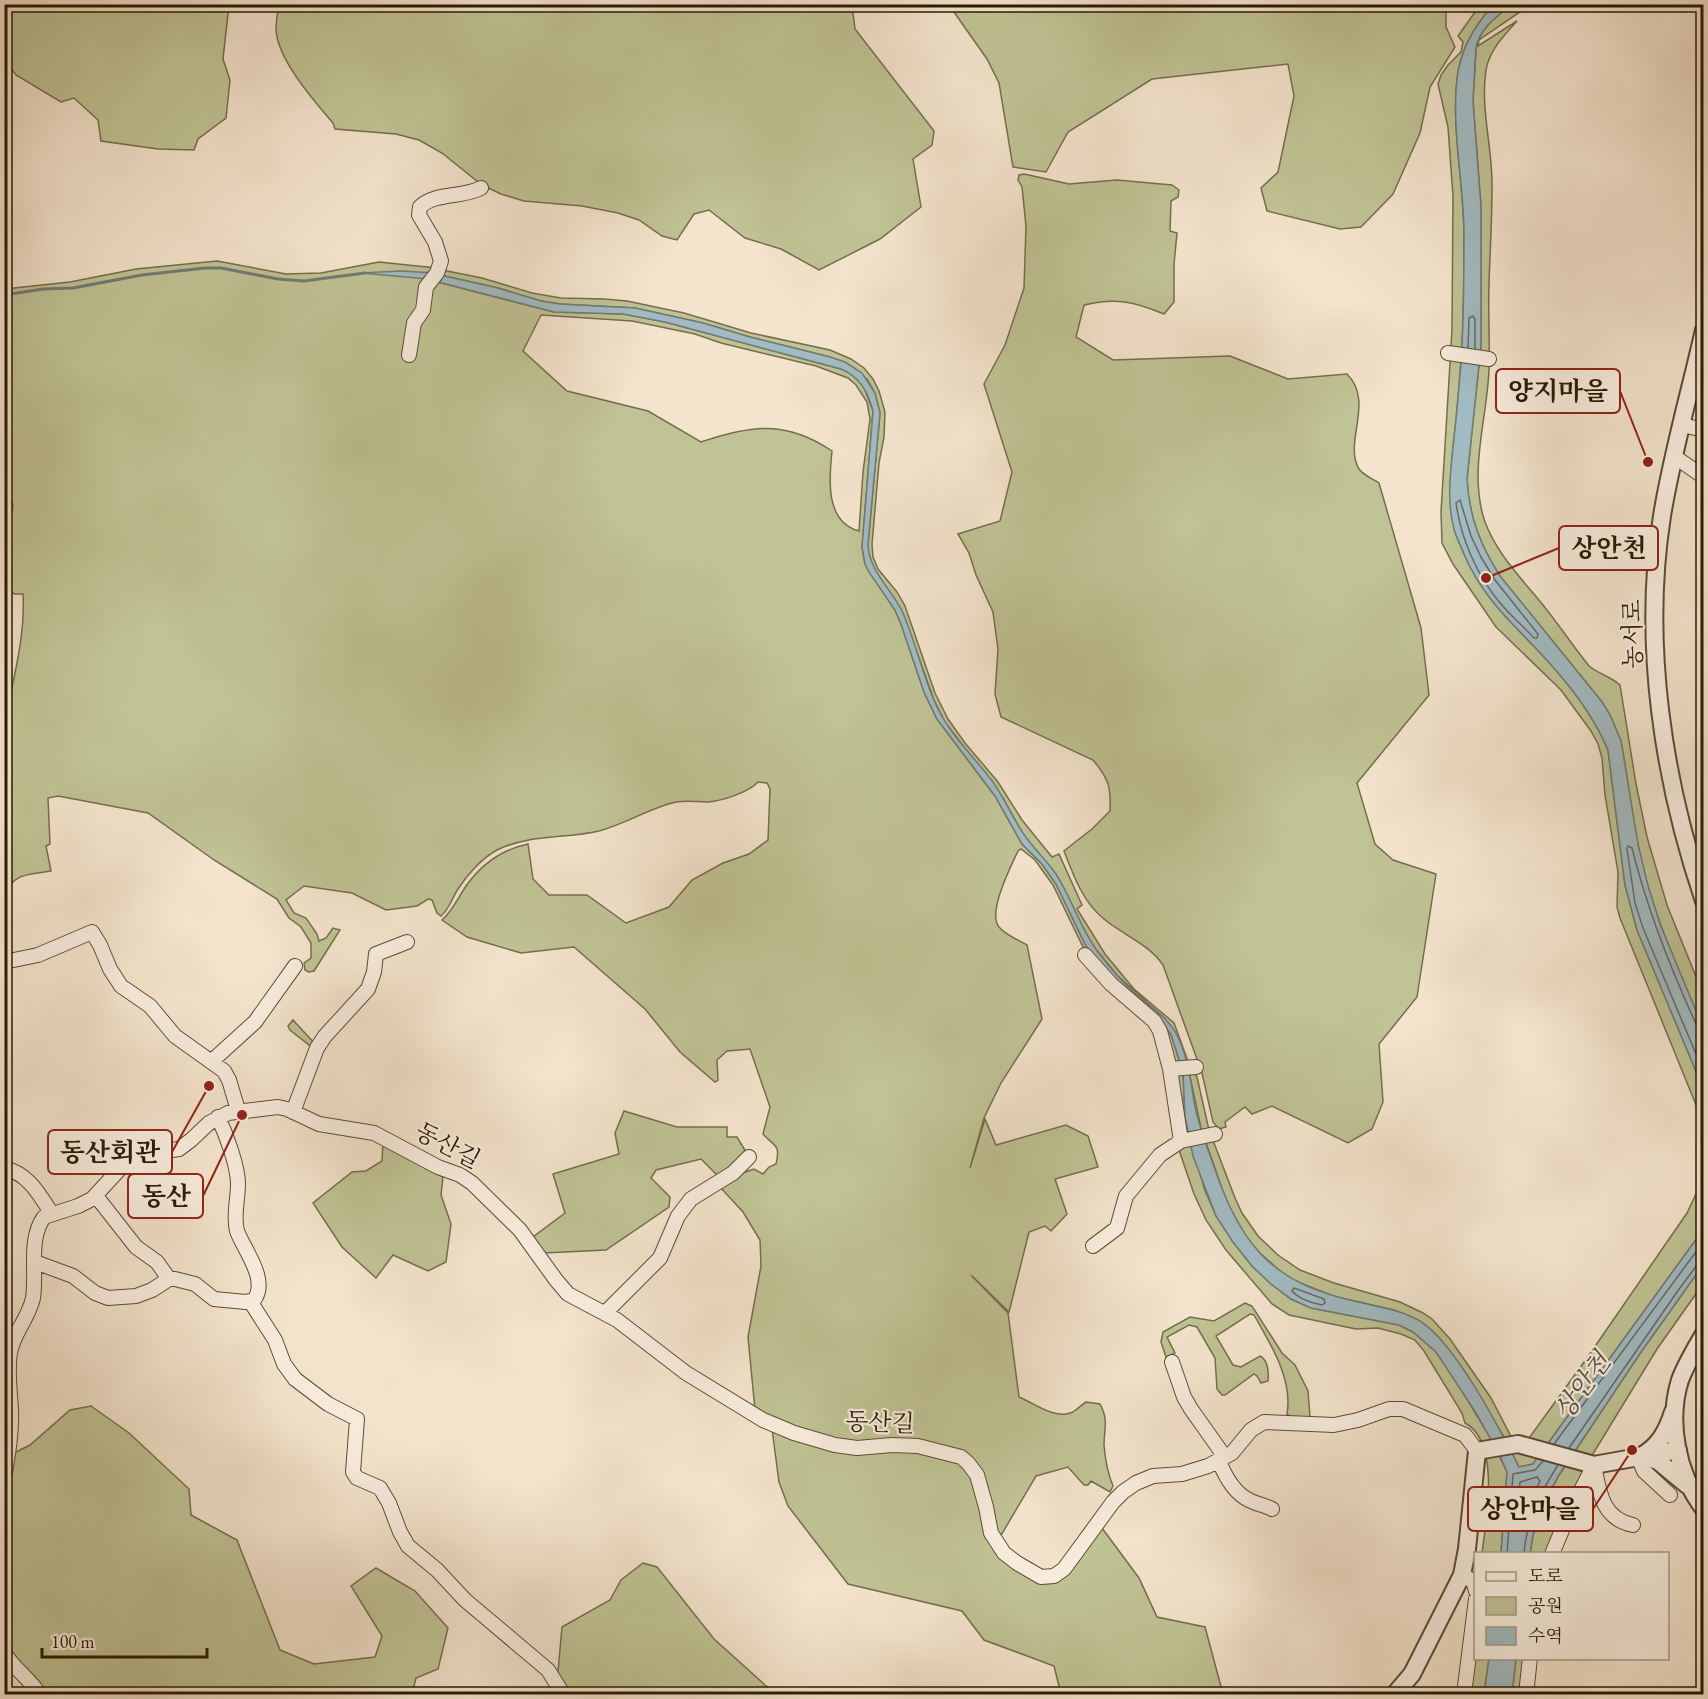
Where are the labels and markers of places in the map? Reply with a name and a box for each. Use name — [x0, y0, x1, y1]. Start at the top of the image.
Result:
callout: 양지마을 — [1496, 369, 1620, 413]
callout: 상안천 — [1559, 526, 1658, 570]
callout: 동산회관 — [48, 1130, 172, 1174]
callout: 동산 — [128, 1174, 203, 1218]
callout: 상안마을 — [1468, 1487, 1593, 1531]

